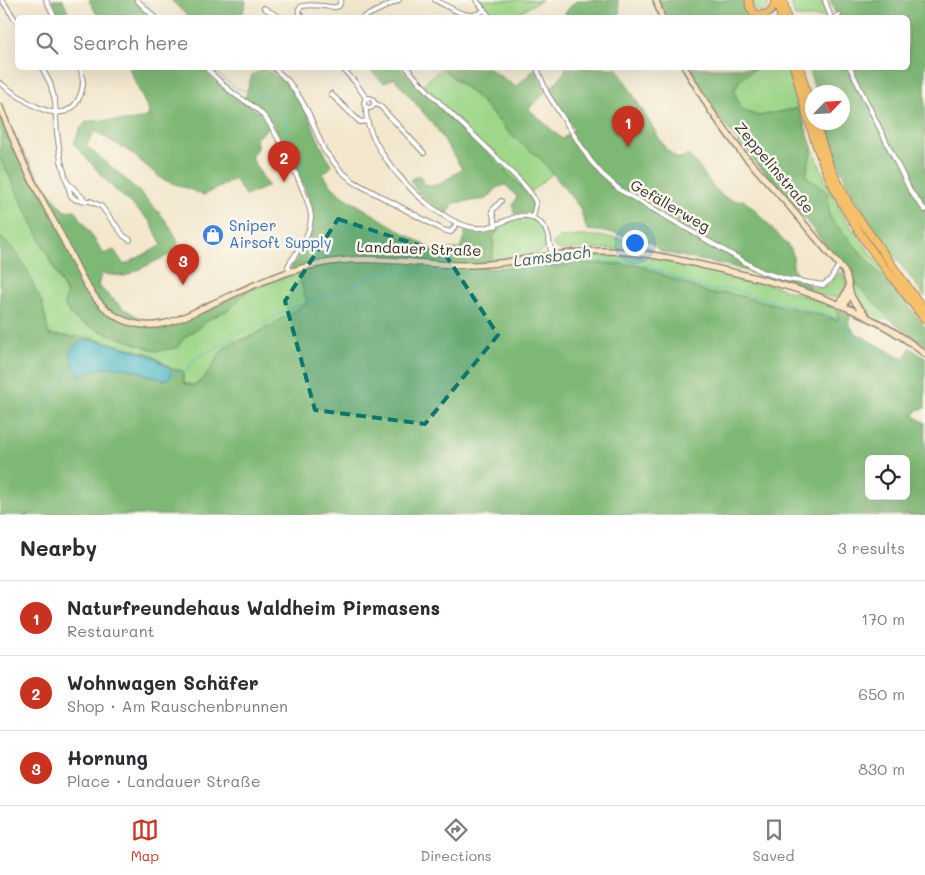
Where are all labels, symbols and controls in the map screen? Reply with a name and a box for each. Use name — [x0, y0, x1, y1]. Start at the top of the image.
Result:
search box — [15, 15, 910, 70]
icon: search — [33, 29, 61, 57]
text: Search here — [73, 30, 189, 55]
north arrow — [805, 85, 850, 130]
pin: 1 — [612, 106, 644, 147]
street label: Zeppelinstraße — [731, 117, 819, 217]
pin: 2 — [268, 141, 300, 182]
street label: Gefällerweg — [627, 174, 714, 236]
place label: Sniper Airsoft Supply — [229, 215, 332, 252]
shop icon: Sniper Airsoft Supply — [201, 223, 225, 247]
your location — [622, 230, 648, 256]
street label: Landauer Straße — [356, 236, 482, 260]
water label: Lamsbach — [512, 240, 592, 271]
pin: 3 — [167, 244, 199, 285]
map controls — [865, 455, 910, 500]
button: locate — [865, 455, 910, 500]
text: Nearby — [20, 534, 97, 561]
text: 3 results — [837, 537, 905, 558]
text: Naturfreundehaus Waldheim Pirmasens — [67, 595, 440, 620]
text: 1 — [32, 608, 40, 629]
text: 170 m — [861, 608, 905, 629]
text: Restaurant — [67, 620, 155, 641]
text: Wohnwagen Schäfer — [67, 670, 259, 695]
text: 2 — [32, 683, 40, 704]
text: 650 m — [858, 683, 905, 704]
text: Shop · Am Rauschenbrunnen — [67, 695, 288, 716]
text: Hornung — [67, 745, 148, 770]
text: 3 — [31, 758, 41, 779]
text: 830 m — [858, 758, 905, 779]
text: Place · Landauer Straße — [67, 770, 261, 791]
tab: Map — [131, 816, 159, 865]
tab: Directions — [420, 816, 492, 865]
tab: Saved — [753, 816, 794, 865]

